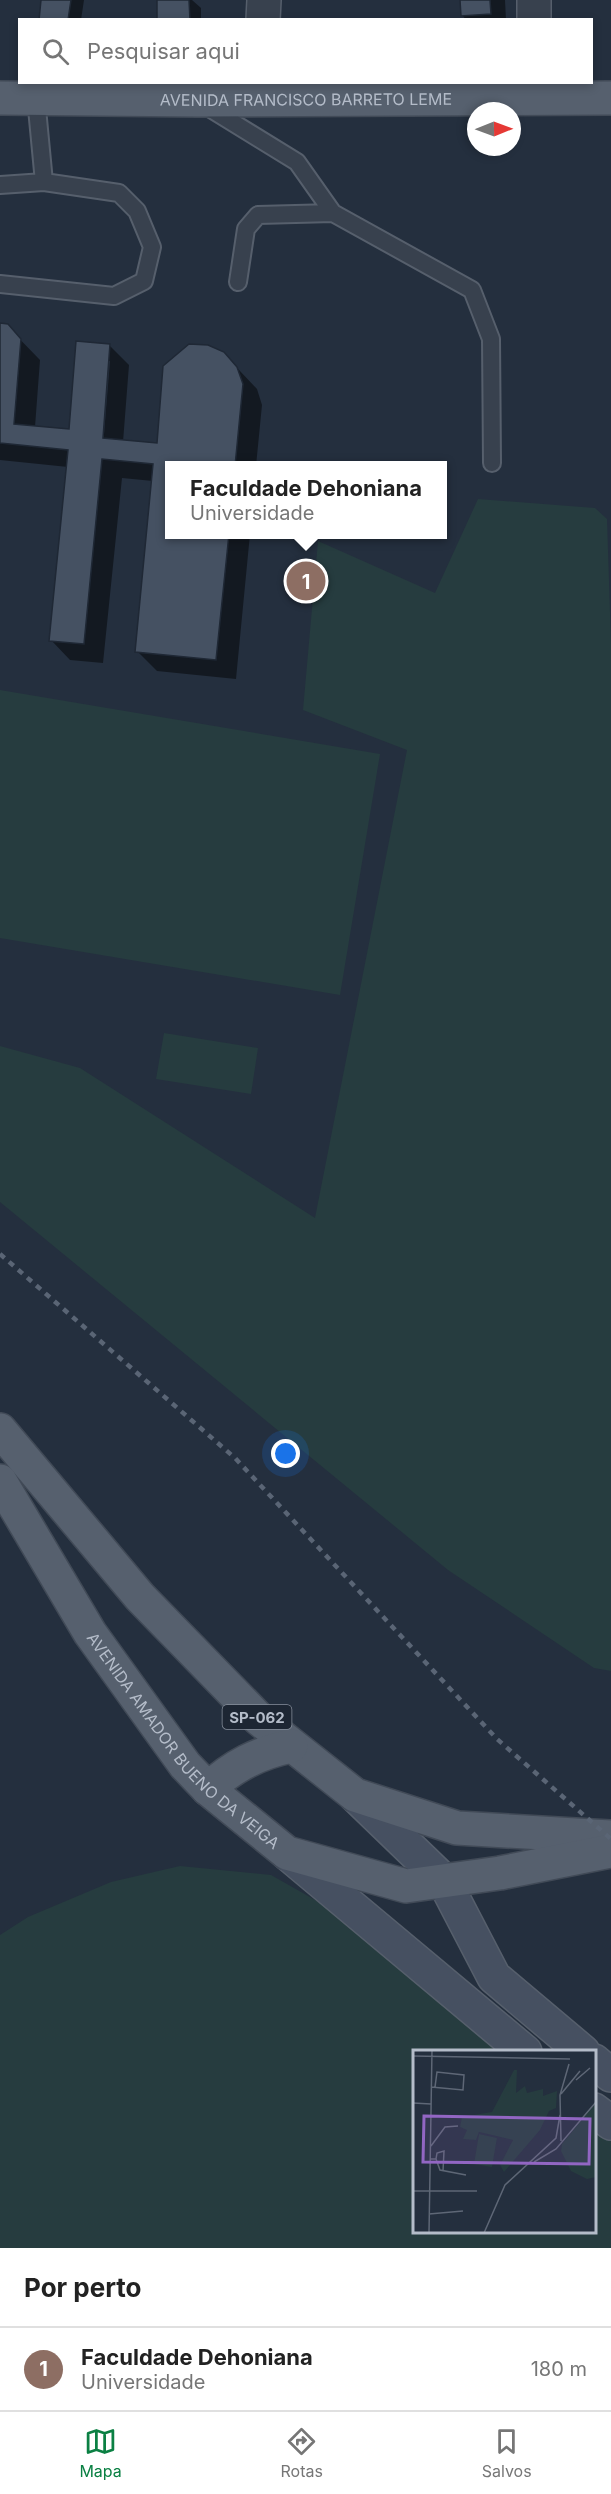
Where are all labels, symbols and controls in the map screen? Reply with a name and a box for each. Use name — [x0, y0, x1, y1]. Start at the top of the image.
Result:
search box — [18, 18, 593, 84]
icon: search — [39, 35, 72, 68]
text: Pesquisar aqui — [87, 38, 240, 64]
street label: AVENIDA FRANCISCO BARRETO LEME — [160, 89, 452, 110]
north arrow — [467, 102, 521, 156]
popup — [165, 461, 447, 539]
text: Faculdade Dehoniana — [190, 475, 422, 501]
text: Universidade — [190, 501, 314, 525]
pin: 1 — [286, 558, 326, 604]
your location — [271, 1439, 300, 1468]
street label: AVENIDA AMADOR BUENO DA VEIGA — [83, 1628, 284, 1853]
road number: SP-062 — [222, 1705, 292, 1729]
inset map — [413, 2050, 596, 2233]
text: Por perto — [24, 2272, 142, 2303]
text: Faculdade Dehoniana — [81, 2344, 313, 2370]
text: 1 — [39, 2357, 48, 2381]
text: 180 m — [531, 2357, 587, 2381]
text: Universidade — [81, 2370, 205, 2394]
tab: Mapa — [79, 2425, 122, 2481]
tab: Rotas — [281, 2425, 323, 2481]
tab: Salvos — [482, 2425, 532, 2481]

